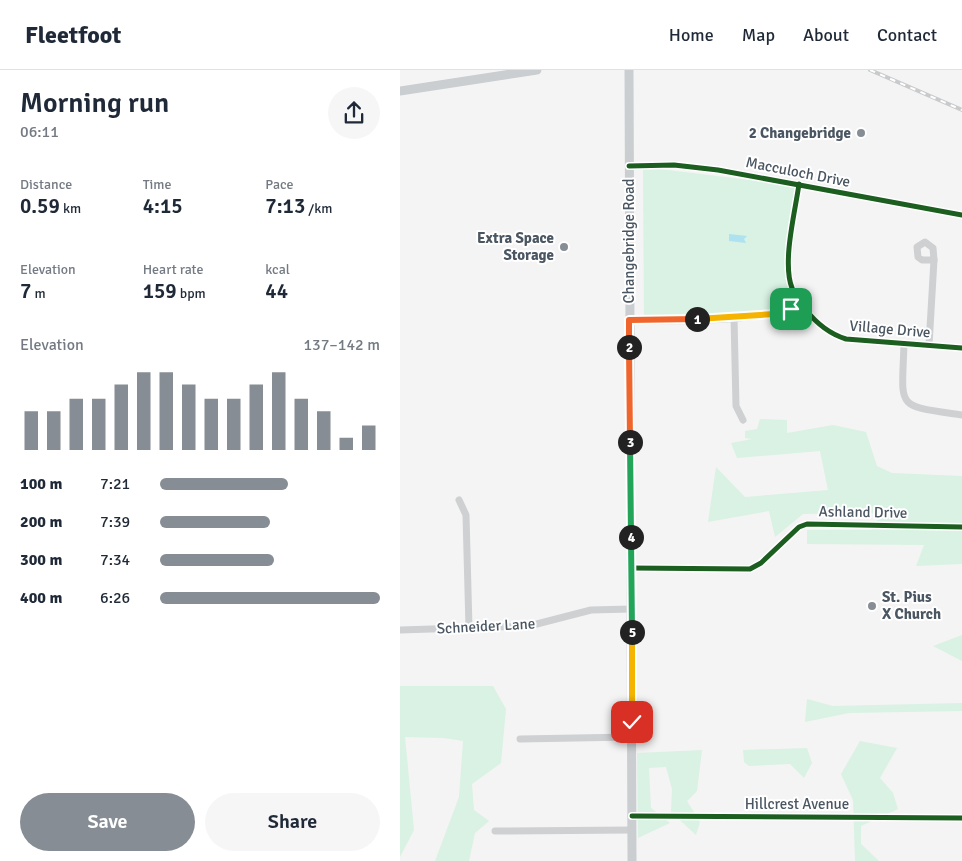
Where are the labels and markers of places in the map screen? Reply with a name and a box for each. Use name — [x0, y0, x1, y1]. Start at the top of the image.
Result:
place label: 2 Changebridge — [749, 124, 851, 142]
marker: 2 Changebridge — [855, 127, 867, 139]
place label: Extra Space Storage — [477, 229, 554, 264]
marker: Extra Space Storage — [558, 241, 570, 253]
pin — [770, 288, 812, 330]
pin: 1 — [684, 306, 710, 332]
pin: 2 — [616, 334, 642, 360]
pin: 3 — [618, 430, 642, 454]
pin: 4 — [618, 524, 644, 550]
place label: St. Pius X Church — [882, 588, 941, 623]
marker: St. Pius X Church — [866, 600, 878, 612]
pin: 5 — [620, 620, 644, 644]
pin — [611, 701, 653, 743]

